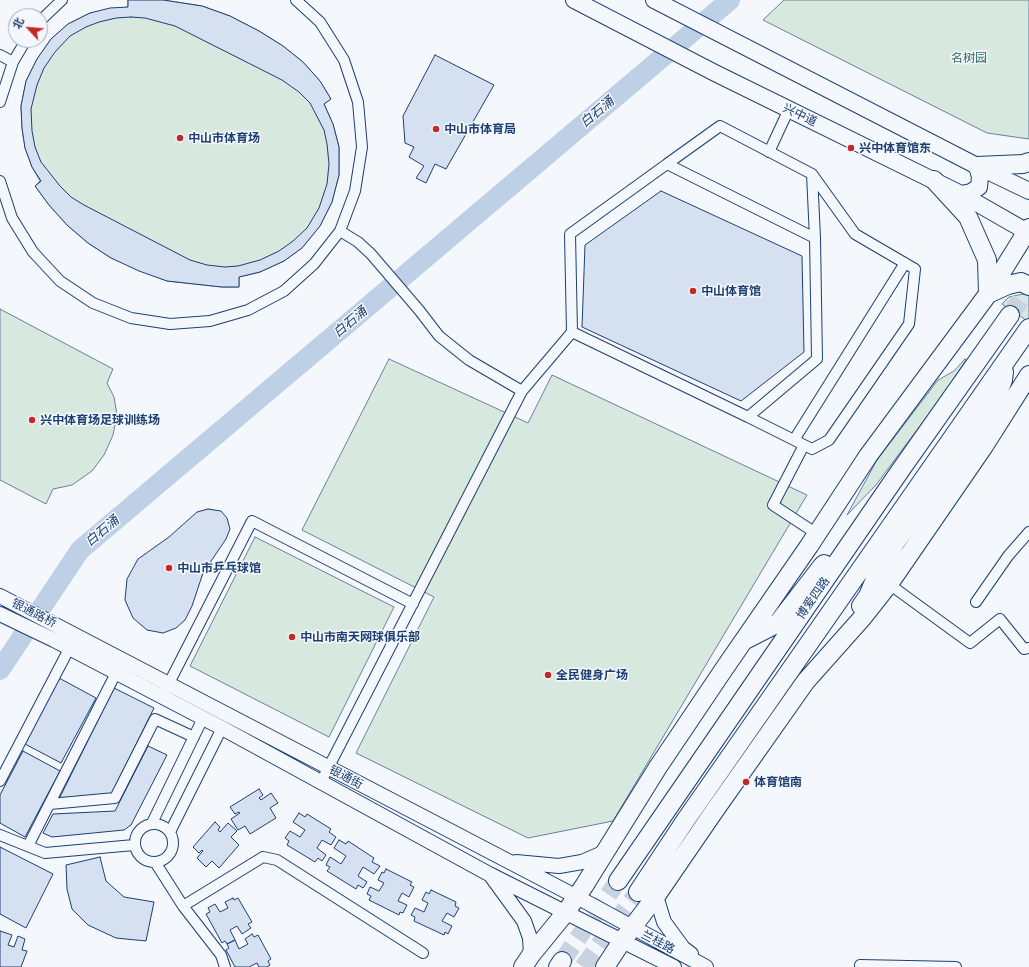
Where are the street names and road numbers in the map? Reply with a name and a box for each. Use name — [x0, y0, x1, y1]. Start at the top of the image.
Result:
street label: 兴中道 — [781, 101, 819, 129]
street label: 博爱四路 — [793, 574, 833, 622]
street label: 银通路桥 — [9, 596, 59, 630]
street label: 银通街 — [327, 762, 365, 792]
street label: 兰桂路 — [639, 927, 677, 957]

